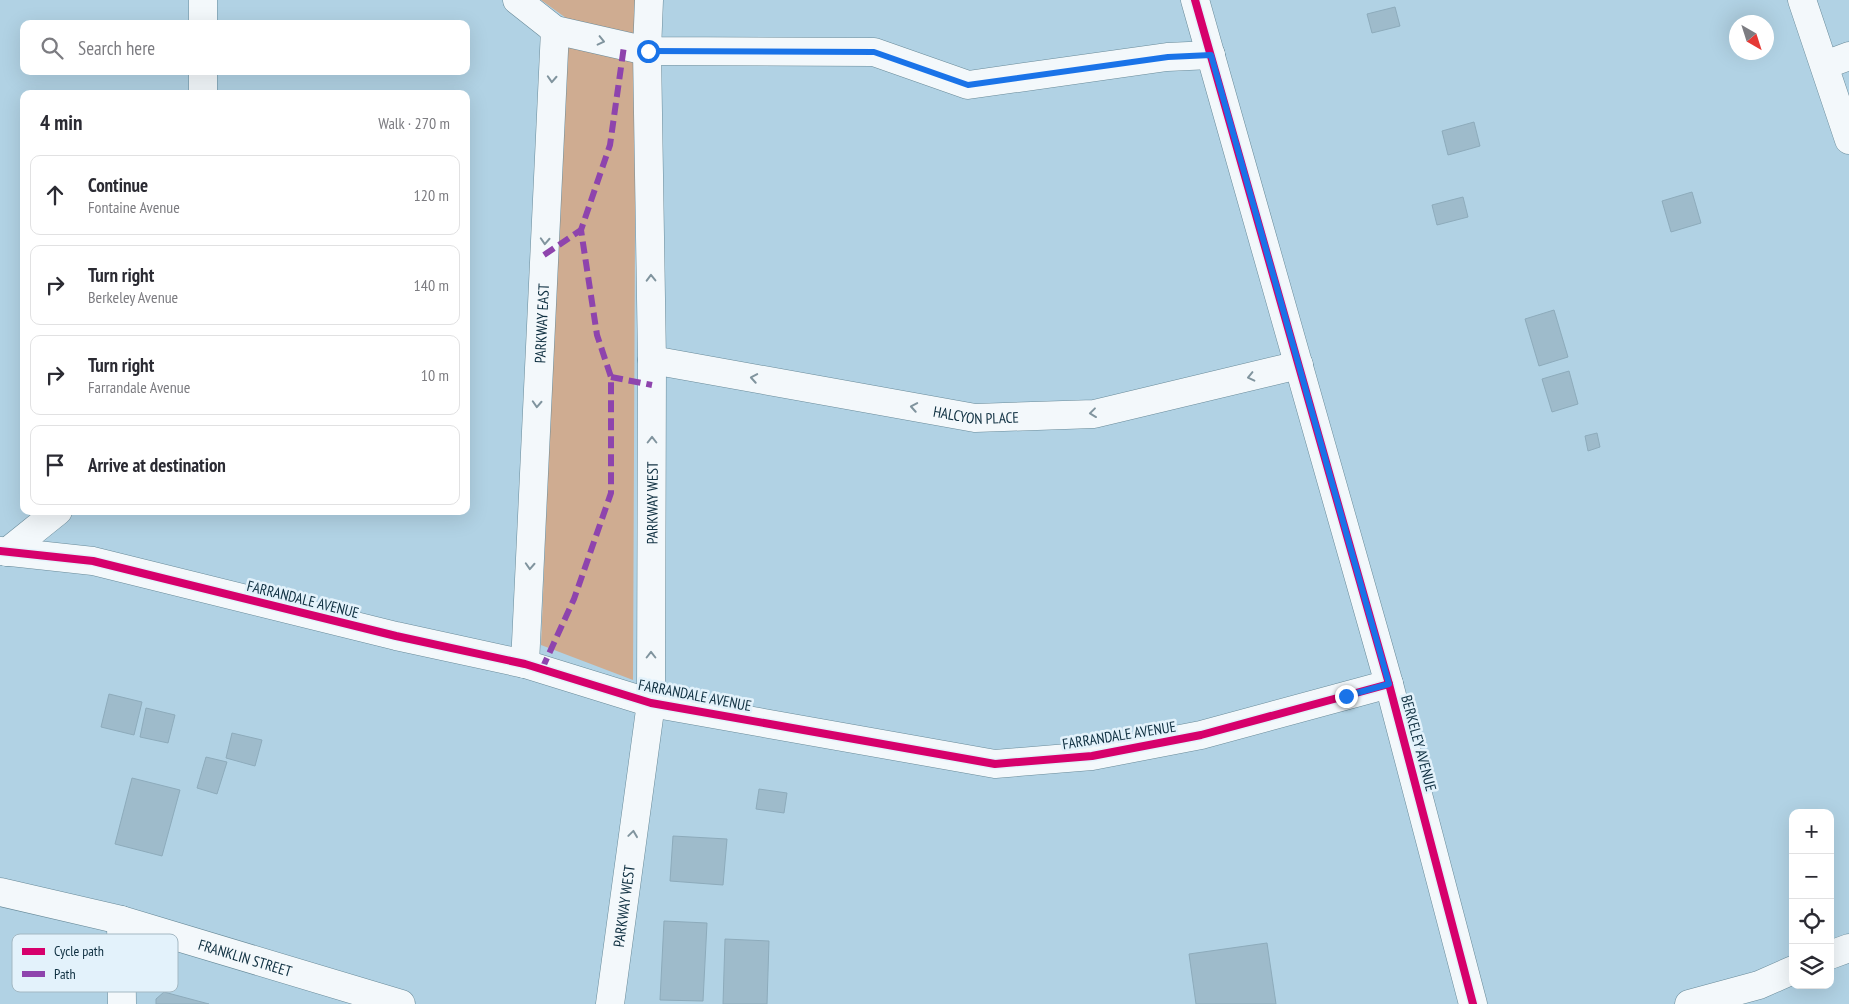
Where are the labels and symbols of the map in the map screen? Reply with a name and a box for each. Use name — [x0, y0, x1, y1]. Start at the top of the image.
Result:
north arrow — [1729, 15, 1774, 60]
one-way arrow — [597, 35, 606, 46]
route start — [637, 40, 660, 63]
one-way arrow — [547, 75, 558, 83]
one-way arrow — [540, 238, 550, 246]
one-way arrow — [646, 274, 656, 282]
street label: PARKWAY EAST — [530, 283, 553, 364]
one-way arrow — [1247, 371, 1256, 382]
one-way arrow — [750, 374, 759, 384]
one-way arrow — [532, 400, 543, 408]
street label: HALCYON PLACE — [932, 401, 1019, 428]
one-way arrow — [910, 402, 919, 413]
one-way arrow — [1089, 407, 1097, 418]
one-way arrow — [647, 436, 657, 444]
street label: PARKWAY WEST — [642, 461, 661, 544]
one-way arrow — [524, 562, 535, 570]
street label: FARRANDALE AVENUE — [245, 576, 361, 622]
one-way arrow — [646, 651, 656, 659]
street label: FARRANDALE AVENUE — [637, 675, 753, 715]
route end — [1335, 685, 1358, 708]
street label: BERKELEY AVENUE — [1397, 693, 1441, 793]
street label: FARRANDALE AVENUE — [1061, 717, 1177, 753]
one-way arrow — [627, 830, 638, 838]
street label: PARKWAY WEST — [608, 863, 638, 948]
legend — [12, 934, 178, 992]
street label: FRANKLIN STREET — [196, 934, 295, 980]
text: Cycle path — [54, 942, 104, 960]
text: Path — [54, 965, 76, 983]

